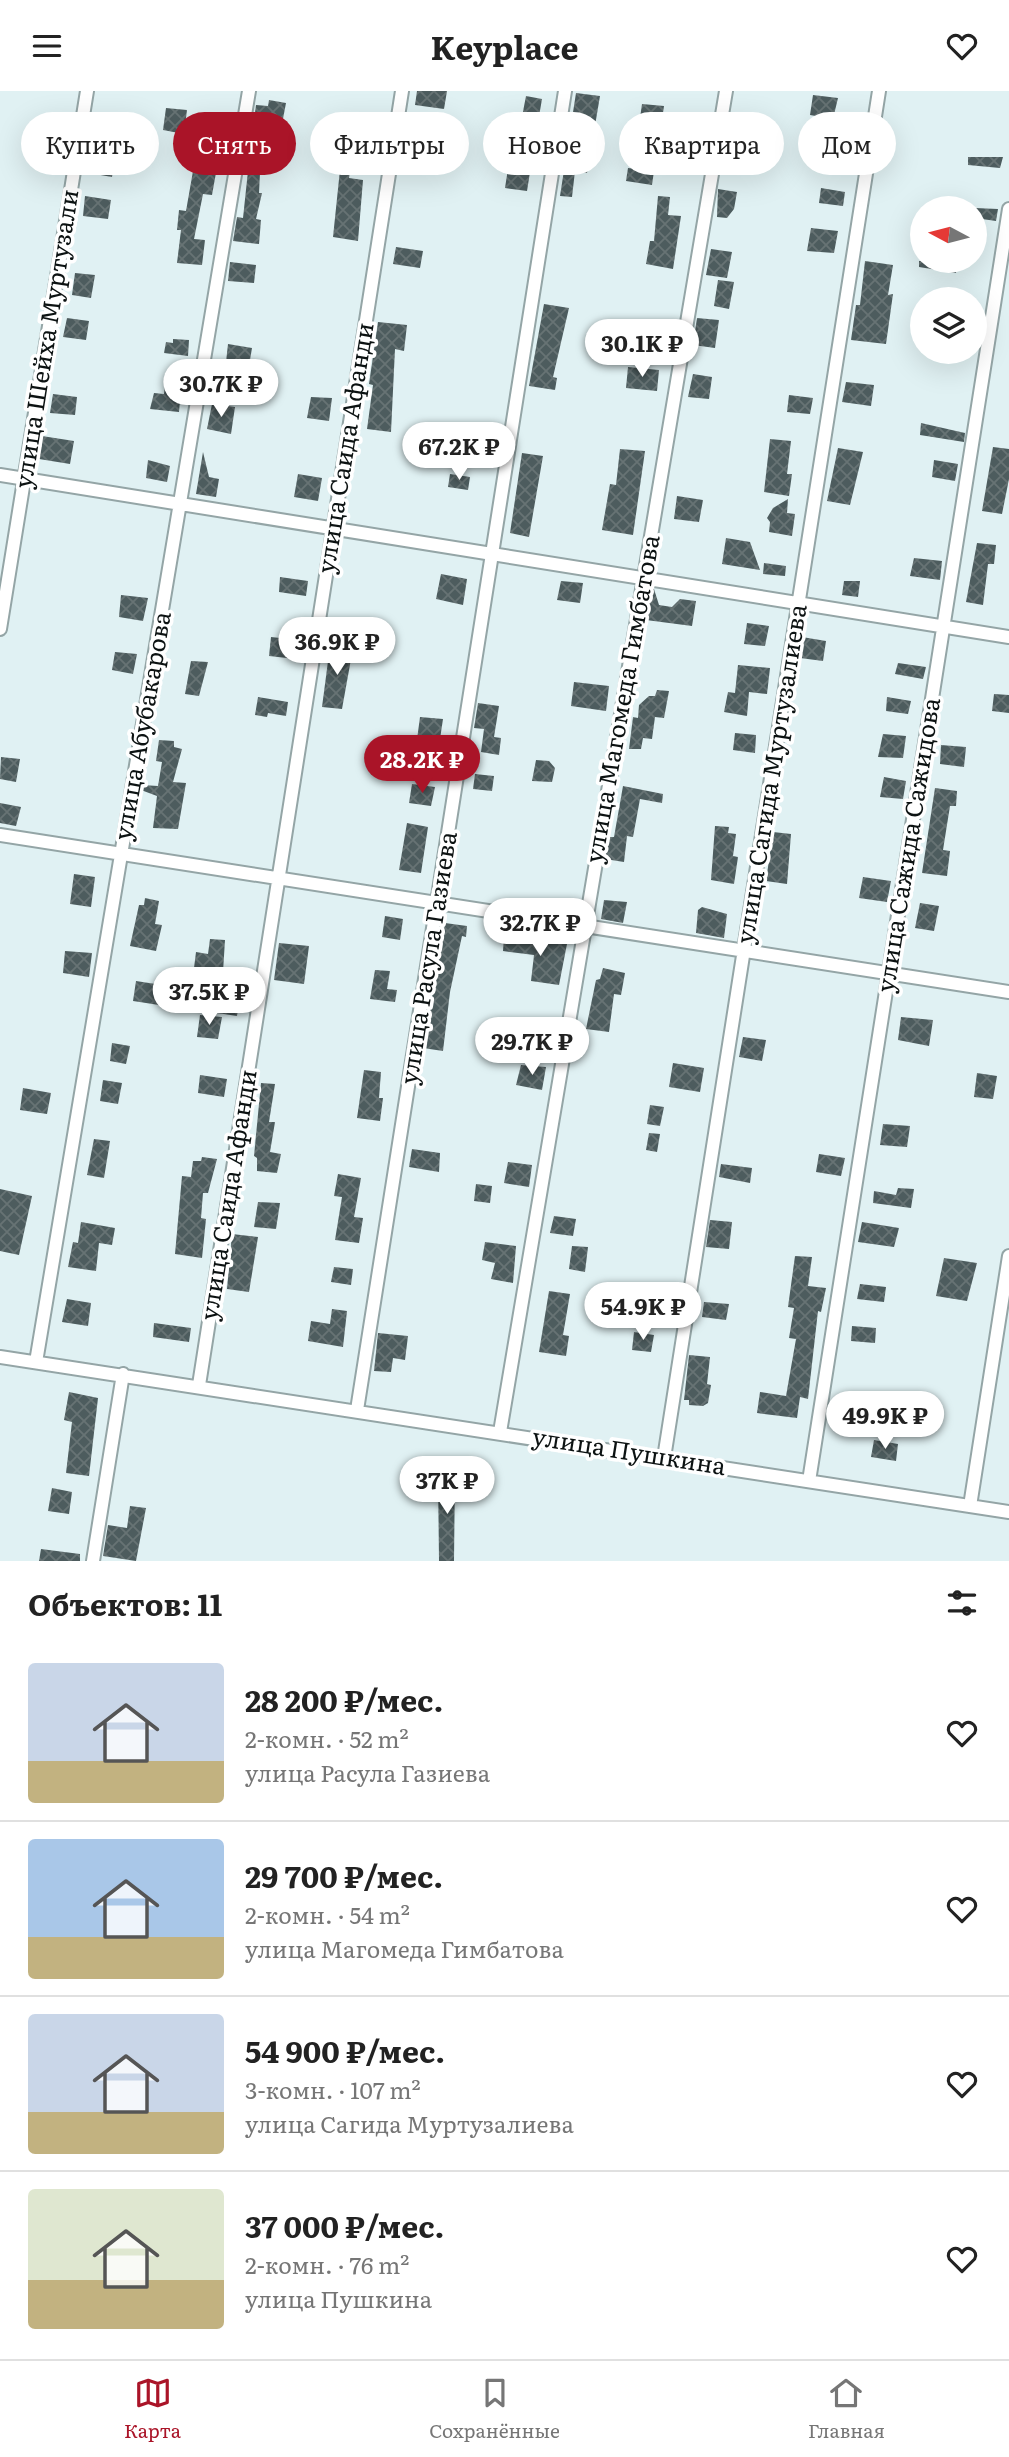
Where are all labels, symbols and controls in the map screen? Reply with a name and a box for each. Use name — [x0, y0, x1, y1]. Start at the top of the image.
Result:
text: Keyplace — [430, 22, 579, 70]
icon: menu — [28, 27, 66, 65]
icon: heart — [943, 27, 981, 65]
chip: Купить — [21, 112, 159, 175]
chip: Снять — [173, 112, 296, 175]
chip: Фильтры — [310, 112, 469, 175]
chip: Новое — [483, 112, 605, 175]
chip: Квартира — [619, 112, 784, 175]
chip: Дом — [798, 112, 896, 175]
street label: улица Шейха Муртузали — [4, 187, 85, 491]
north arrow — [910, 196, 987, 273]
map controls — [910, 196, 987, 364]
button: layers — [910, 287, 987, 364]
street label: улица Саида Афанди — [306, 320, 381, 576]
pin: 30.1K ₽ — [577, 320, 707, 379]
text: 30.1K ₽ — [601, 325, 683, 359]
pin: 30.7K ₽ — [156, 359, 286, 419]
text: 30.7K ₽ — [179, 365, 263, 399]
pin: 67.2K ₽ — [394, 423, 524, 482]
text: 67.2K ₽ — [418, 428, 500, 462]
street label: улица Магомеда Гимбатова — [574, 532, 667, 865]
street label: улица Сагида Муртузалиева — [725, 601, 814, 946]
street label: улица Абубакарова — [103, 608, 178, 843]
pin: 36.9K ₽ — [272, 617, 402, 677]
text: 36.9K ₽ — [294, 623, 380, 657]
street label: улица Сажида Сажидова — [866, 695, 947, 994]
pin: 28.2K ₽ — [357, 735, 487, 795]
text: 28.2K ₽ — [380, 741, 464, 775]
street label: улица Расула Газиева — [389, 828, 464, 1087]
pin: 32.7K ₽ — [475, 899, 605, 958]
text: 32.7K ₽ — [499, 904, 581, 938]
pin: 37.5K ₽ — [144, 967, 274, 1027]
text: 37.5K ₽ — [169, 973, 249, 1007]
pin: 29.7K ₽ — [467, 1017, 597, 1077]
text: 29.7K ₽ — [491, 1023, 573, 1057]
street label: улица Саида Афанди — [189, 1067, 264, 1323]
pin: 54.9K ₽ — [578, 1283, 708, 1342]
text: 54.9K ₽ — [600, 1288, 686, 1322]
pin: 49.9K ₽ — [820, 1391, 950, 1451]
text: 49.9K ₽ — [842, 1397, 928, 1431]
street label: улица Пушкина — [530, 1417, 729, 1482]
pin: 37K ₽ — [398, 1457, 496, 1516]
text: 37K ₽ — [416, 1462, 478, 1496]
text: Объектов: 11 — [28, 1581, 222, 1625]
icon: filters — [943, 1584, 981, 1622]
text: 28 200 ₽/мес. — [245, 1677, 443, 1721]
icon: home — [84, 1691, 168, 1775]
icon: heart — [943, 1714, 981, 1752]
text: 2-комн. · 52 m² — [245, 1721, 409, 1755]
text: улица Расула Газиева — [245, 1755, 490, 1789]
text: 29 700 ₽/мес. — [245, 1853, 443, 1897]
icon: home — [84, 1867, 168, 1951]
icon: heart — [943, 1890, 981, 1928]
text: 2-комн. · 54 m² — [245, 1897, 410, 1931]
text: улица Магомеда Гимбатова — [245, 1931, 564, 1965]
text: 54 900 ₽/мес. — [245, 2028, 445, 2072]
icon: home — [84, 2042, 168, 2126]
icon: heart — [943, 2065, 981, 2103]
text: 3-комн. · 107 m² — [245, 2072, 421, 2106]
text: улица Сагида Муртузалиева — [245, 2106, 574, 2140]
text: 37 000 ₽/мес. — [245, 2203, 444, 2247]
icon: home — [84, 2217, 168, 2301]
icon: heart — [943, 2240, 981, 2278]
text: 2-комн. · 76 m² — [245, 2247, 410, 2281]
text: улица Пушкина — [245, 2281, 432, 2315]
tab: Карта — [124, 2374, 181, 2444]
tab: Сохранённые — [429, 2374, 560, 2444]
tab: Главная — [808, 2374, 885, 2444]

